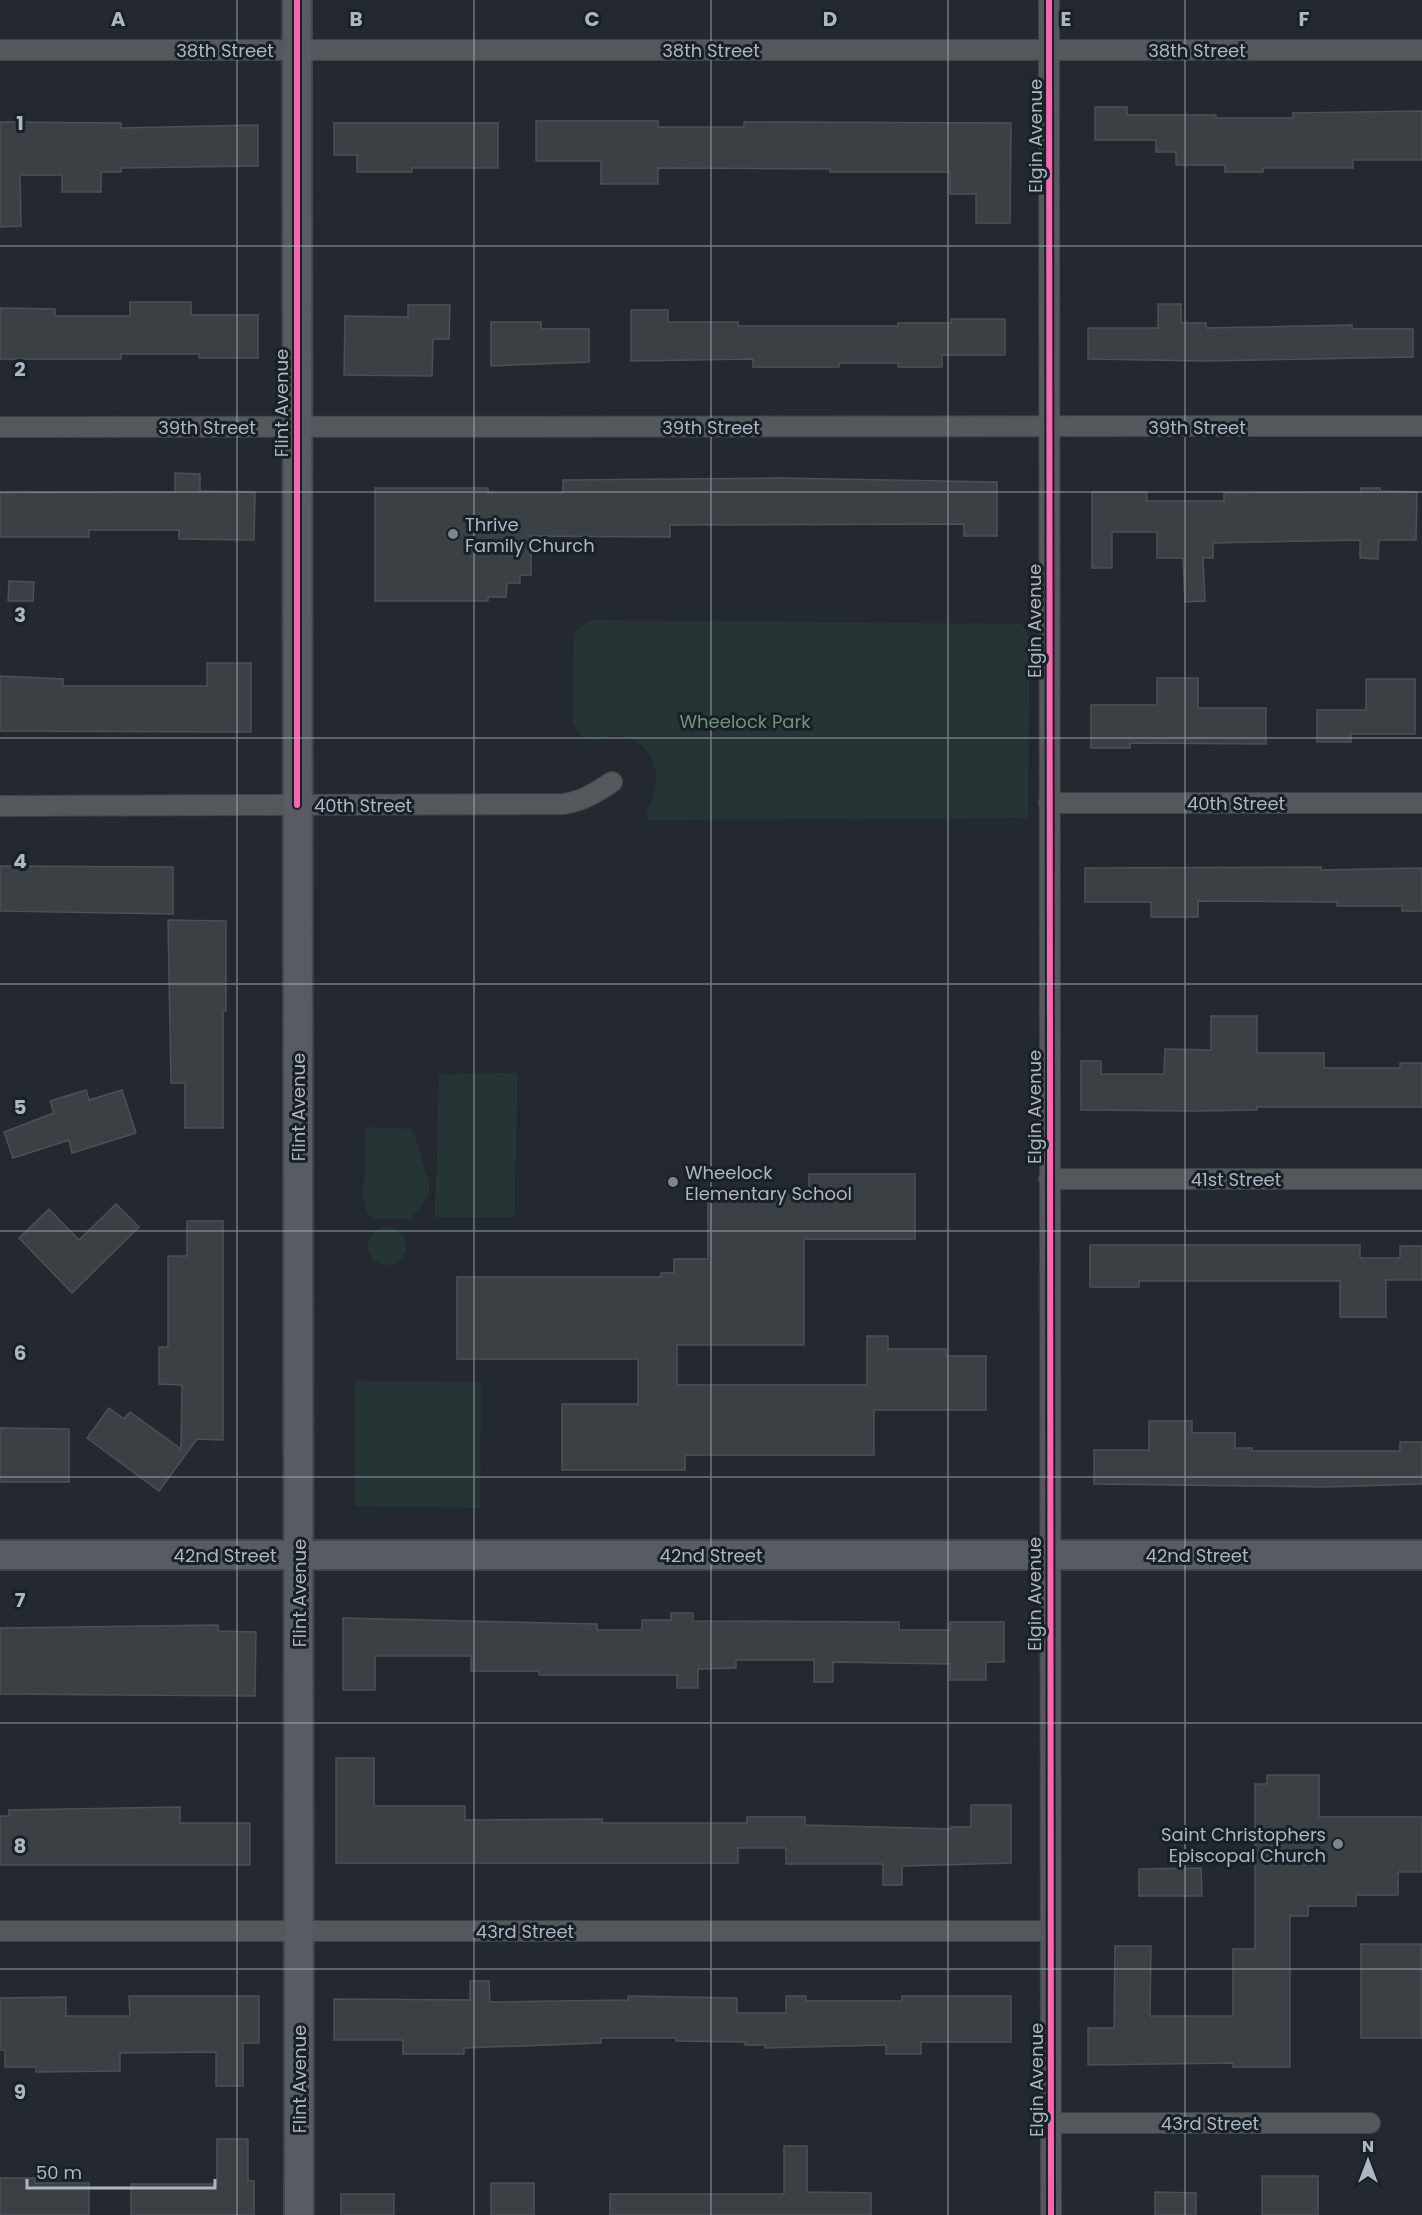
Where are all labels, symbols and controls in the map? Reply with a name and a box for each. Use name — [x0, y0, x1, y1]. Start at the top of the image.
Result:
text: A — [111, 5, 126, 33]
text: B — [349, 5, 363, 33]
text: C — [584, 5, 600, 33]
text: D — [823, 5, 837, 33]
text: E — [1061, 5, 1071, 33]
text: F — [1299, 5, 1310, 33]
street label: 38th Street — [176, 38, 274, 63]
street label: 38th Street — [662, 38, 760, 63]
street label: 38th Street — [1148, 38, 1246, 63]
street label: Elgin Avenue — [1023, 79, 1048, 193]
text: 1 — [16, 109, 24, 137]
street label: Flint Avenue — [269, 349, 294, 457]
text: 2 — [14, 355, 26, 383]
street label: 39th Street — [158, 415, 256, 440]
street label: 39th Street — [662, 415, 760, 440]
street label: 39th Street — [1148, 415, 1246, 440]
place label: Thrive Family Church — [465, 512, 595, 558]
marker: Thrive Family Church — [446, 527, 460, 541]
street label: Elgin Avenue — [1022, 564, 1047, 678]
text: 3 — [14, 601, 26, 629]
park label: Wheelock Park — [680, 709, 811, 734]
street label: 40th Street — [1187, 791, 1285, 816]
street label: 40th Street — [314, 793, 412, 818]
text: 4 — [13, 847, 27, 875]
street label: Elgin Avenue — [1022, 1050, 1047, 1164]
street label: Flint Avenue — [286, 1053, 311, 1161]
text: 5 — [14, 1093, 27, 1121]
place label: Wheelock Elementary School — [685, 1160, 852, 1206]
street label: 41st Street — [1191, 1167, 1281, 1192]
marker: Wheelock Elementary School — [666, 1175, 680, 1189]
text: 6 — [14, 1339, 26, 1367]
street label: Elgin Avenue — [1022, 1537, 1047, 1651]
street label: Flint Avenue — [287, 1539, 312, 1647]
street label: 42nd Street — [174, 1543, 276, 1568]
street label: 42nd Street — [660, 1543, 762, 1568]
street label: 42nd Street — [1146, 1543, 1248, 1568]
text: 7 — [15, 1586, 26, 1614]
place label: Saint Christophers Episcopal Church — [1161, 1822, 1326, 1868]
text: 8 — [14, 1832, 26, 1860]
marker: Saint Christophers Episcopal Church — [1331, 1837, 1345, 1851]
street label: 43rd Street — [476, 1919, 574, 1944]
street label: Elgin Avenue — [1024, 2023, 1049, 2137]
street label: Flint Avenue — [287, 2025, 312, 2133]
text: 9 — [14, 2078, 26, 2106]
street label: 43rd Street — [1161, 2111, 1259, 2136]
north arrow — [1338, 2131, 1398, 2191]
text: N — [1362, 2135, 1374, 2158]
scale bar — [27, 2152, 214, 2190]
text: 50 m — [36, 2160, 82, 2185]

